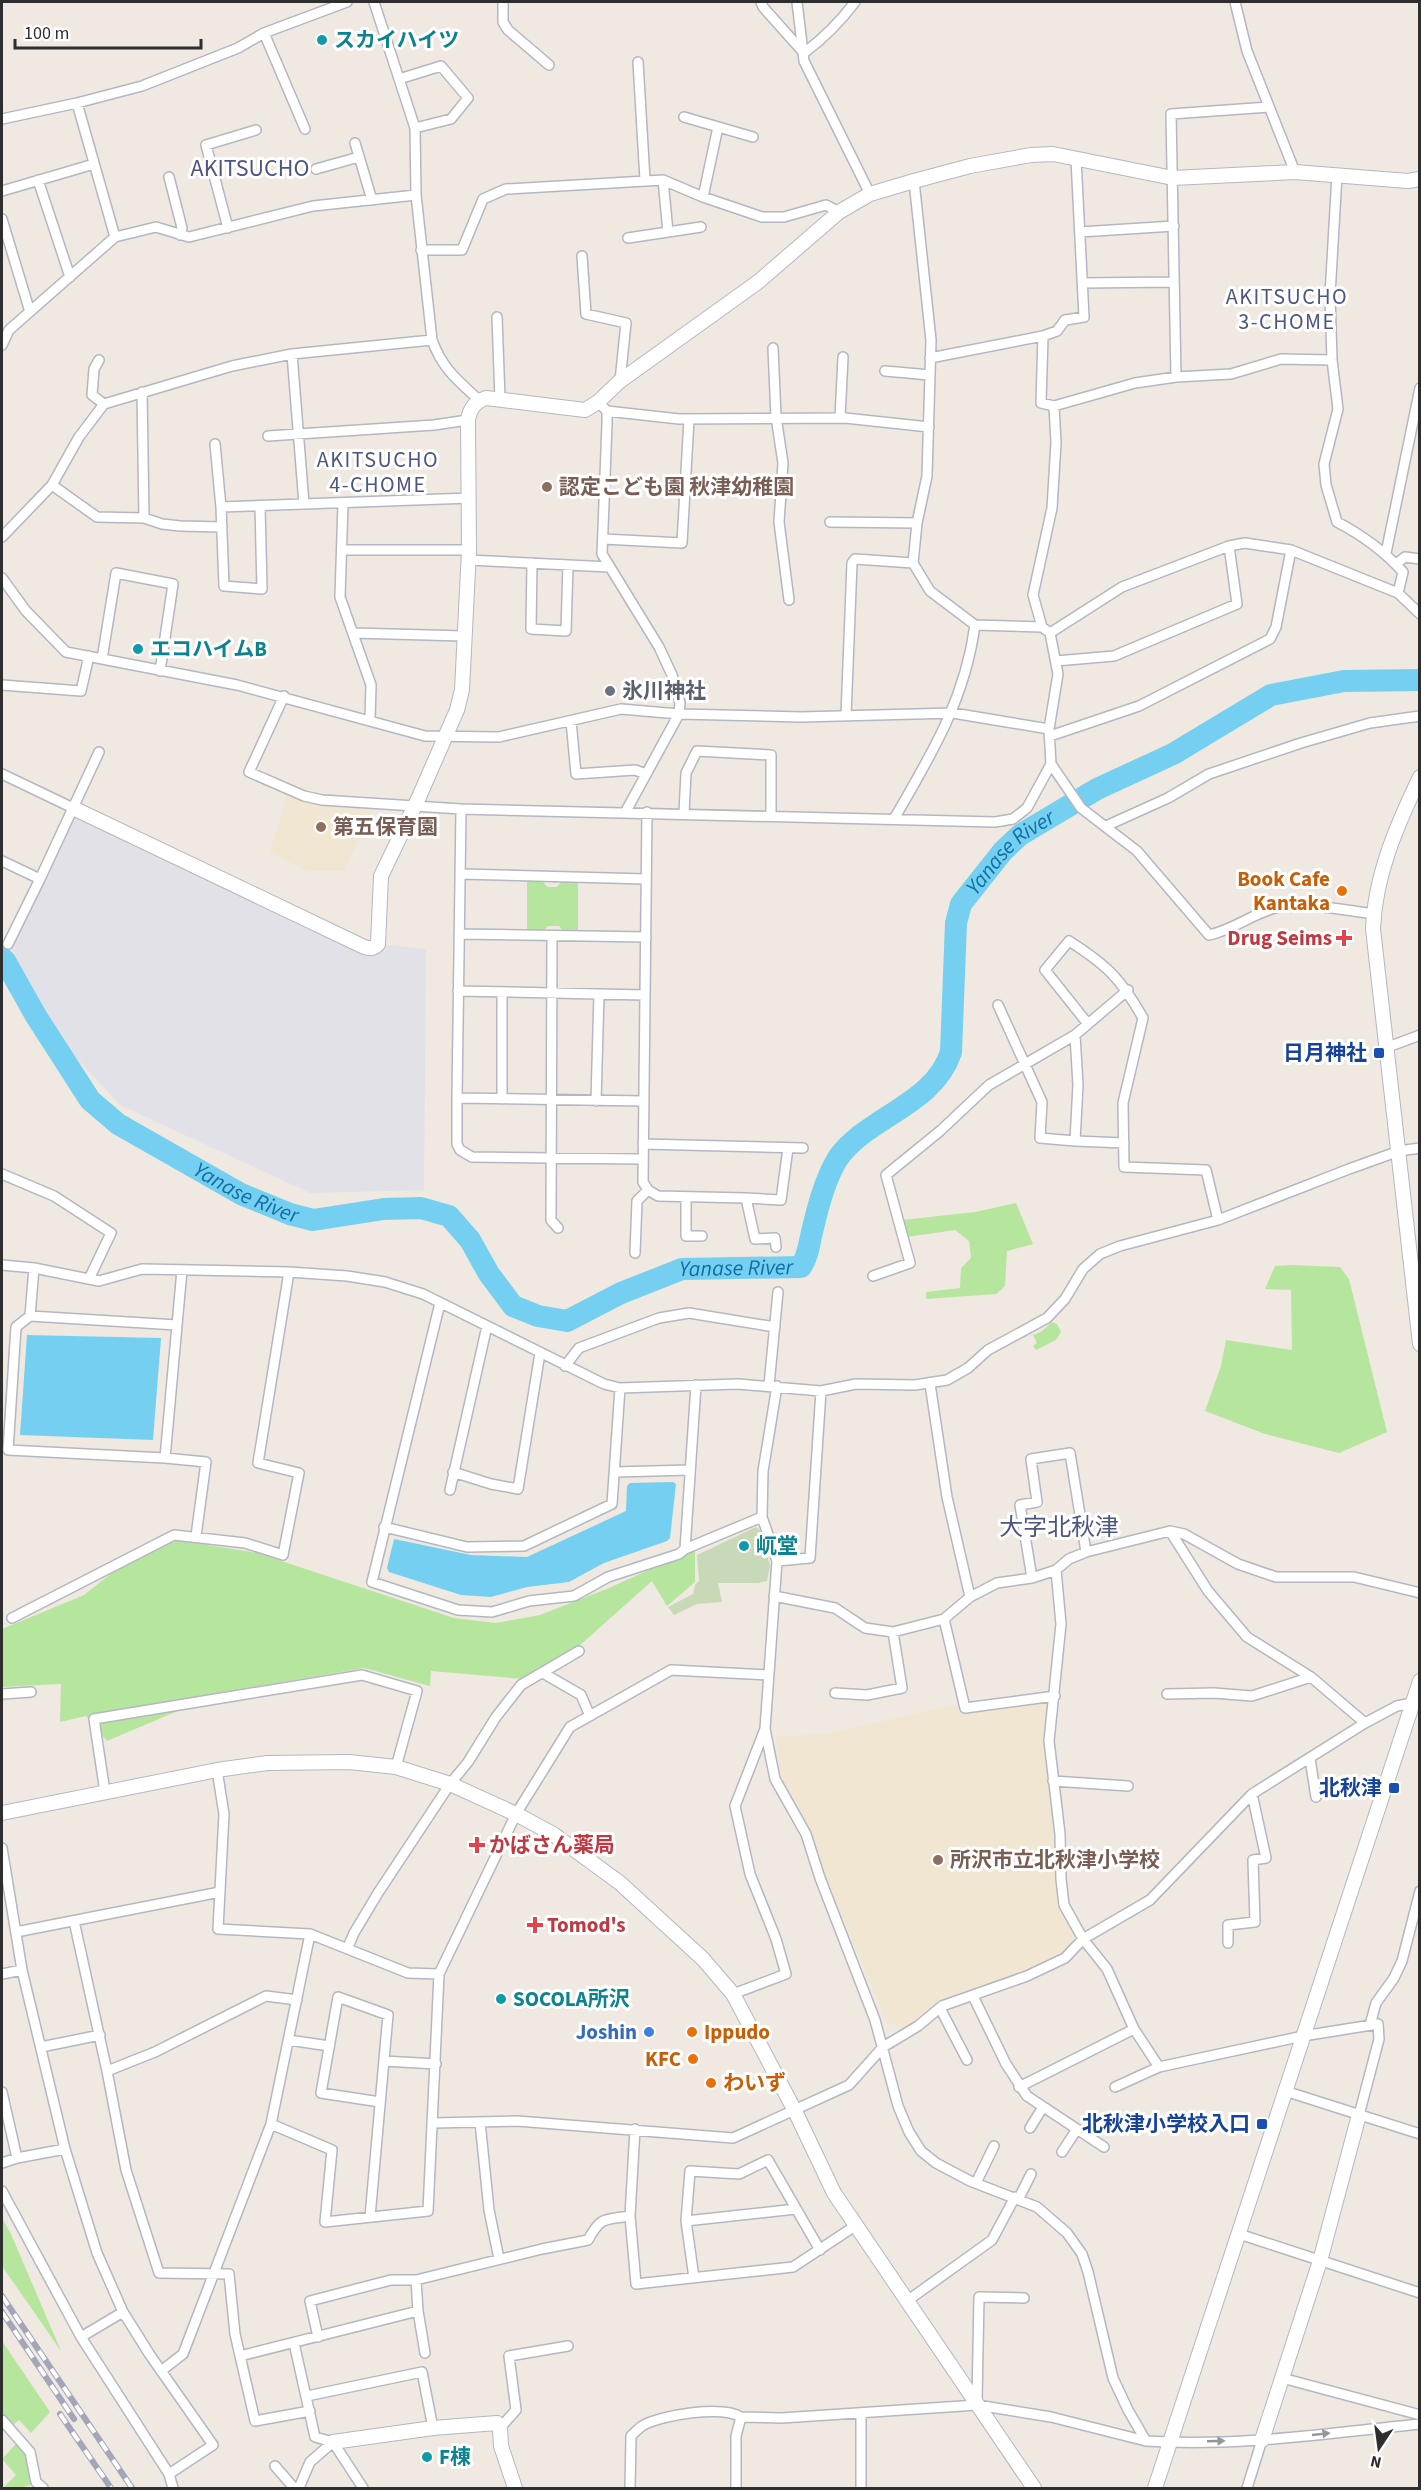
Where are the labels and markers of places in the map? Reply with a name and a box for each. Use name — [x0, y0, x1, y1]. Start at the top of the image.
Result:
place label: スカイハイツ — [334, 25, 459, 55]
marker: スカイハイツ — [315, 33, 329, 47]
place label: 認定こども園 秋津幼稚園 — [559, 472, 794, 502]
marker: 認定こども園 秋津幼稚園 — [540, 480, 554, 494]
place label: エコハイムB — [150, 634, 267, 664]
marker: エコハイムB — [131, 642, 145, 656]
place label: 氷川神社 — [622, 676, 706, 706]
marker: 氷川神社 — [603, 684, 617, 698]
place label: 第五保育園 — [333, 812, 438, 842]
marker: 第五保育園 — [314, 820, 328, 834]
place label: Book Cafe Kantaka — [1237, 864, 1330, 918]
marker: Book Cafe Kantaka — [1335, 884, 1349, 898]
place label: Drug Seims — [1227, 923, 1332, 953]
marker: Drug Seims — [1337, 931, 1351, 945]
place label: 日月神社 — [1283, 1038, 1367, 1068]
marker: 日月神社 — [1372, 1046, 1386, 1060]
place label: 屼堂 — [756, 1531, 798, 1561]
marker: 屼堂 — [737, 1539, 751, 1553]
place label: 北秋津 — [1319, 1773, 1382, 1803]
marker: 北秋津 — [1387, 1781, 1401, 1795]
place label: かばさん薬局 — [489, 1830, 615, 1860]
marker: かばさん薬局 — [470, 1838, 484, 1852]
place label: 所沢市立北秋津小学校 — [950, 1845, 1160, 1875]
marker: 所沢市立北秋津小学校 — [931, 1853, 945, 1867]
place label: Tomod's — [547, 1910, 626, 1940]
marker: Tomod's — [528, 1918, 542, 1932]
place label: SOCOLA所沢 — [513, 1984, 630, 2014]
marker: SOCOLA所沢 — [494, 1992, 508, 2006]
place label: Joshin — [576, 2017, 637, 2047]
place label: Ippudo — [704, 2017, 770, 2047]
marker: Joshin — [642, 2025, 656, 2039]
marker: Ippudo — [685, 2025, 699, 2039]
place label: KFC — [645, 2044, 681, 2074]
marker: KFC — [686, 2052, 700, 2066]
place label: わいず — [723, 2068, 786, 2098]
marker: わいず — [704, 2076, 718, 2090]
place label: 北秋津小学校入口 — [1082, 2109, 1250, 2139]
marker: 北秋津小学校入口 — [1255, 2117, 1269, 2131]
place label: F棟 — [439, 2442, 471, 2472]
marker: F棟 — [420, 2450, 434, 2464]

